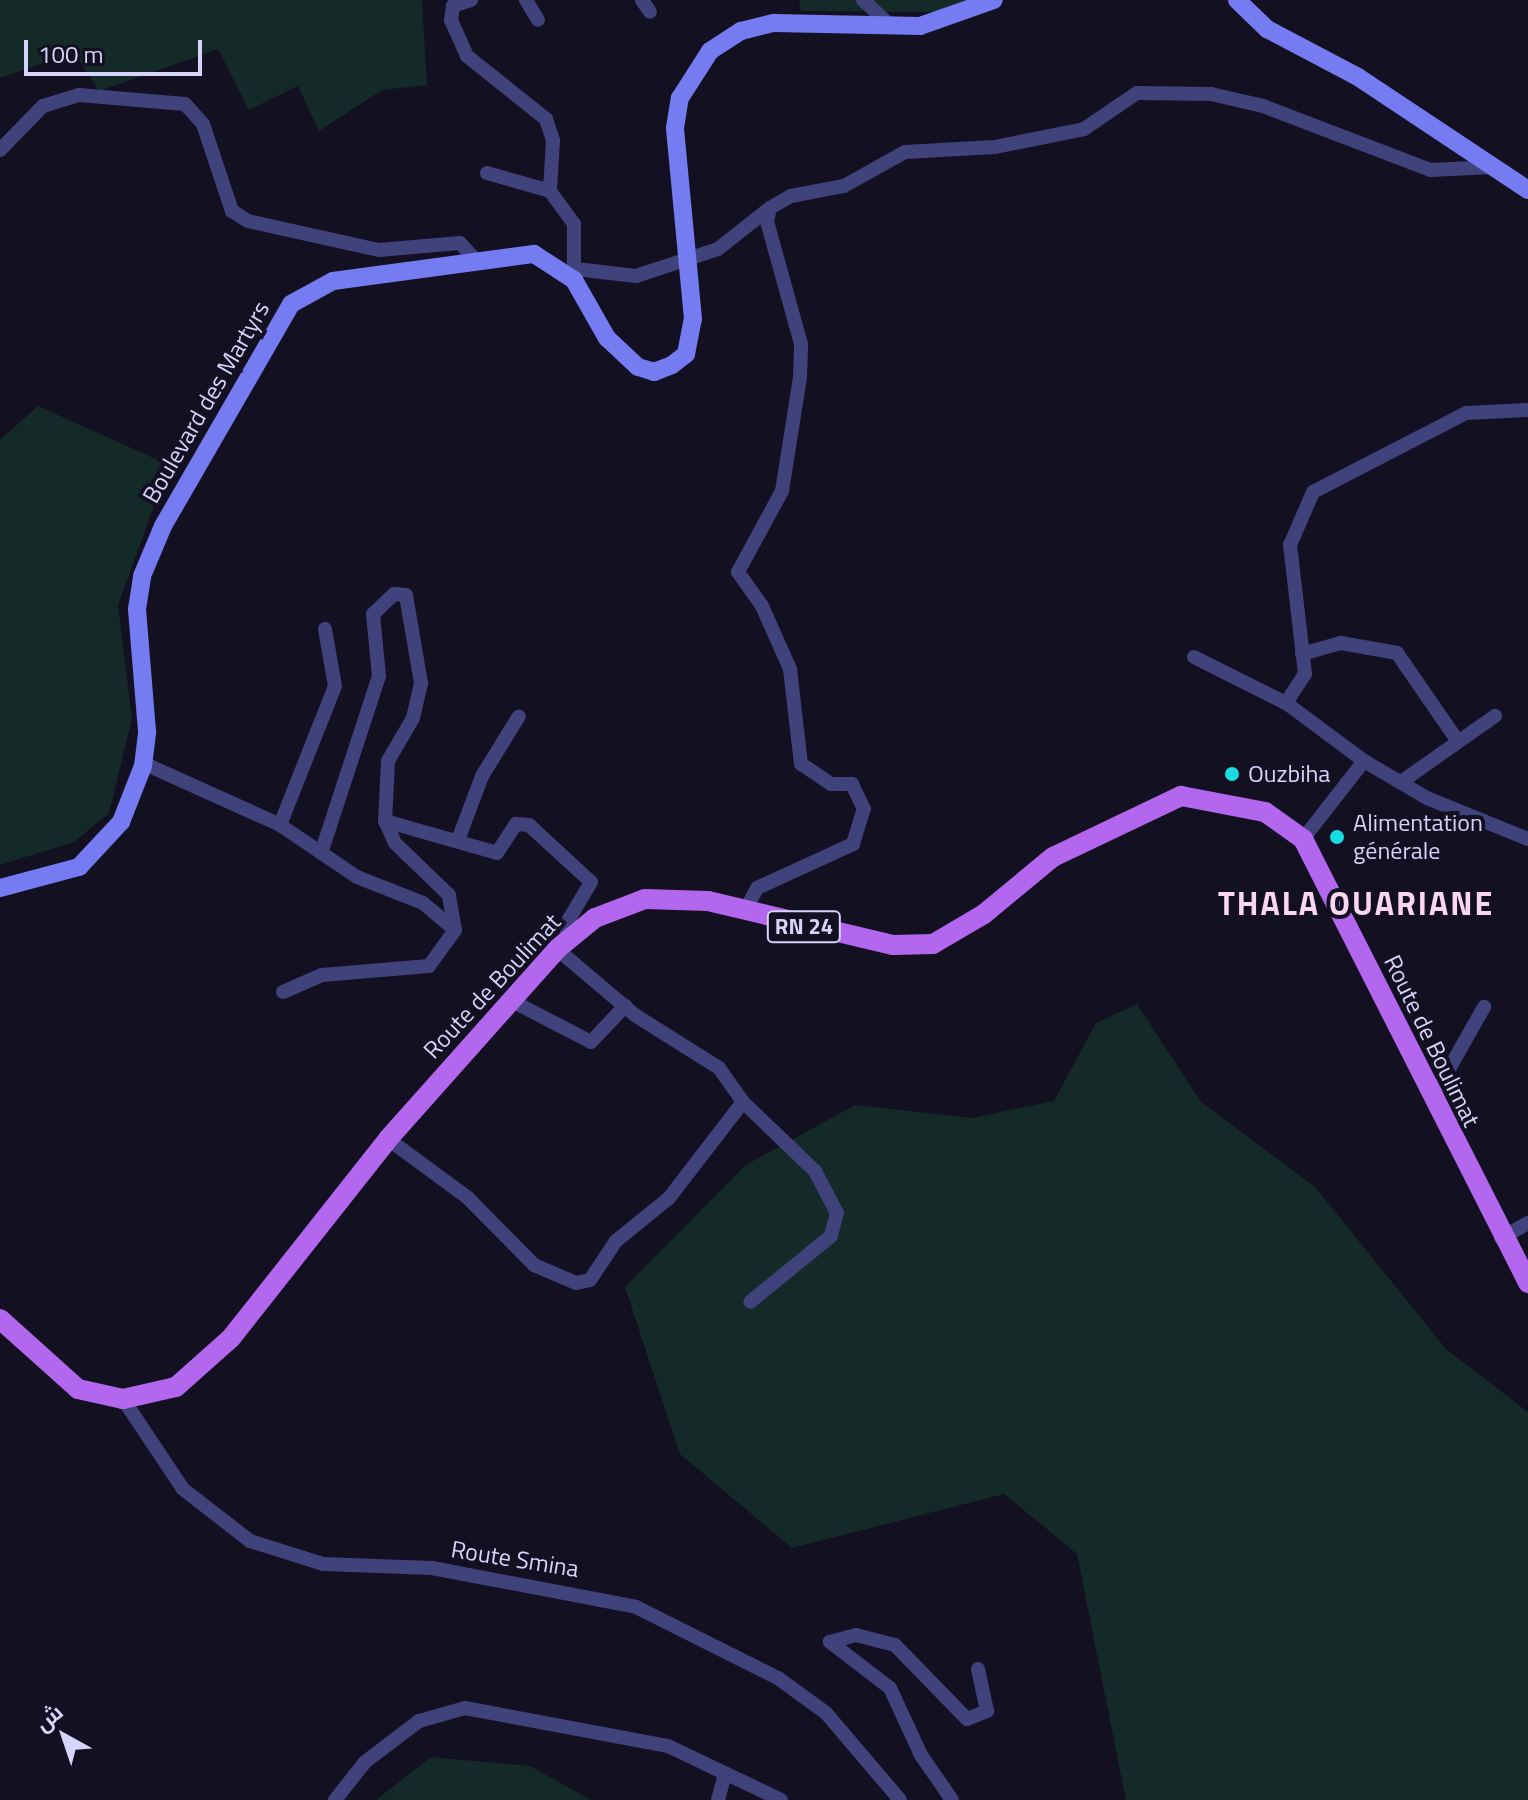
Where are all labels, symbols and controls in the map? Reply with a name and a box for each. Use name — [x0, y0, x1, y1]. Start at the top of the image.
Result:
scale bar — [28, 24, 206, 74]
text: 100 m — [38, 36, 104, 72]
street label: Boulevard des Martyrs — [136, 296, 276, 508]
place label: Ouzbiha — [1248, 760, 1330, 788]
marker: Ouzbiha — [1223, 765, 1241, 783]
place label: Alimentation générale — [1353, 809, 1483, 865]
marker: Alimentation générale — [1328, 828, 1346, 846]
district label: THALA OUARIANE — [1218, 884, 1494, 922]
street label: Route de Boulimat — [418, 908, 566, 1064]
road number: RN 24 — [766, 909, 842, 945]
street label: Route de Boulimat — [1378, 950, 1486, 1132]
street label: Route Smina — [449, 1535, 581, 1583]
north arrow — [24, 1696, 104, 1776]
text: ش — [27, 1696, 70, 1740]

